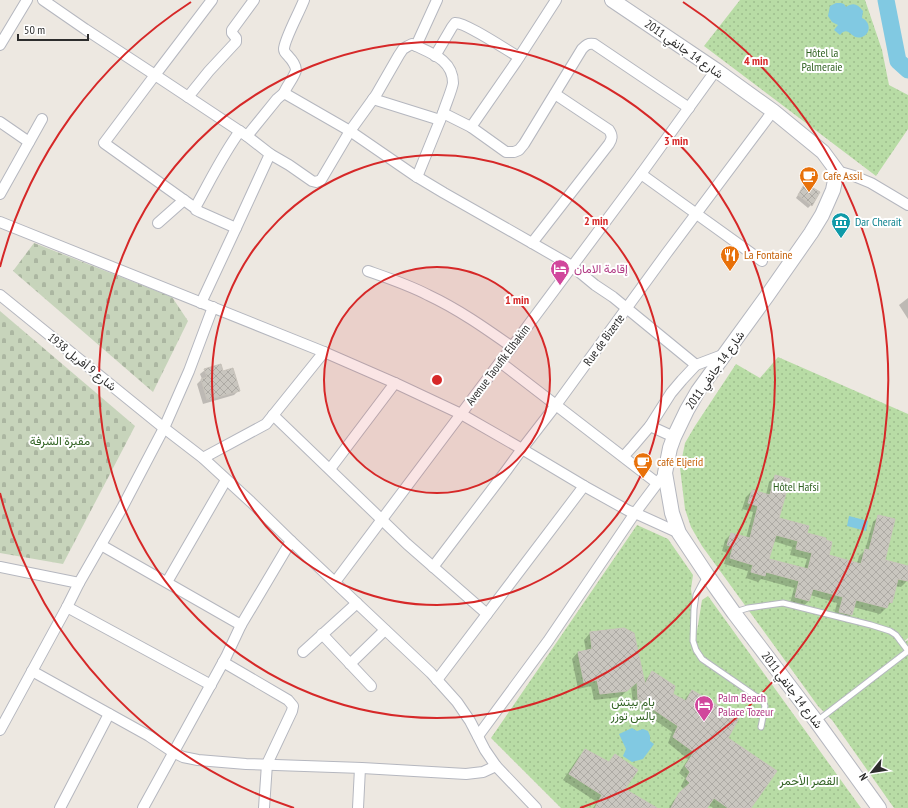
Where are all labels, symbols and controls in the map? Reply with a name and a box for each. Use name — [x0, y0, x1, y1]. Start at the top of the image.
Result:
scale bar — [18, 16, 88, 42]
street label: شارع 14 جانفي 2011 — [640, 16, 726, 84]
text: 50 m — [24, 22, 45, 37]
park label: Hôtel la Palmeraie — [801, 45, 843, 74]
text: 4 min — [744, 53, 768, 68]
text: 3 min — [664, 133, 688, 148]
cafe icon: Cafe Assil — [798, 165, 820, 193]
place label: Cafe Assil — [823, 168, 863, 183]
museum icon: Dar Cherait — [830, 211, 852, 239]
text: 2 min — [584, 213, 608, 228]
place label: Dar Cherait — [855, 214, 902, 229]
restaurant icon: La Fontaine — [719, 244, 741, 272]
place label: La Fontaine — [744, 247, 793, 262]
hotel icon: إقامة الامان — [549, 258, 571, 286]
place label: إقامة الامان — [574, 261, 628, 277]
text: 1 min — [505, 292, 529, 307]
street label: Rue de Bizerte — [580, 311, 627, 369]
street label: Avenue Taoufik Elhakim — [462, 321, 533, 408]
street label: شارع 14 جانفي 2011 — [682, 328, 750, 414]
street label: شارع 9 أفريل 1938 — [44, 329, 120, 395]
centre of rings — [430, 373, 444, 387]
park label: مقبرة الشرفة — [30, 433, 90, 449]
cafe icon: café Eljerid — [632, 451, 654, 479]
place label: café Eljerid — [657, 454, 703, 469]
park label: Hôtel Hafsi — [773, 479, 819, 494]
street label: شارع 14 جانفي 2011 — [756, 648, 826, 733]
place label: Palm Beach Palace Tozeur — [718, 690, 774, 719]
park label: بام بيتش بالس توزر — [610, 694, 655, 724]
hotel icon: Palm Beach Palace Tozeur — [693, 694, 715, 722]
north arrow — [852, 752, 892, 792]
text: N — [856, 771, 871, 783]
park label: القصر الأحمر — [779, 773, 838, 789]

